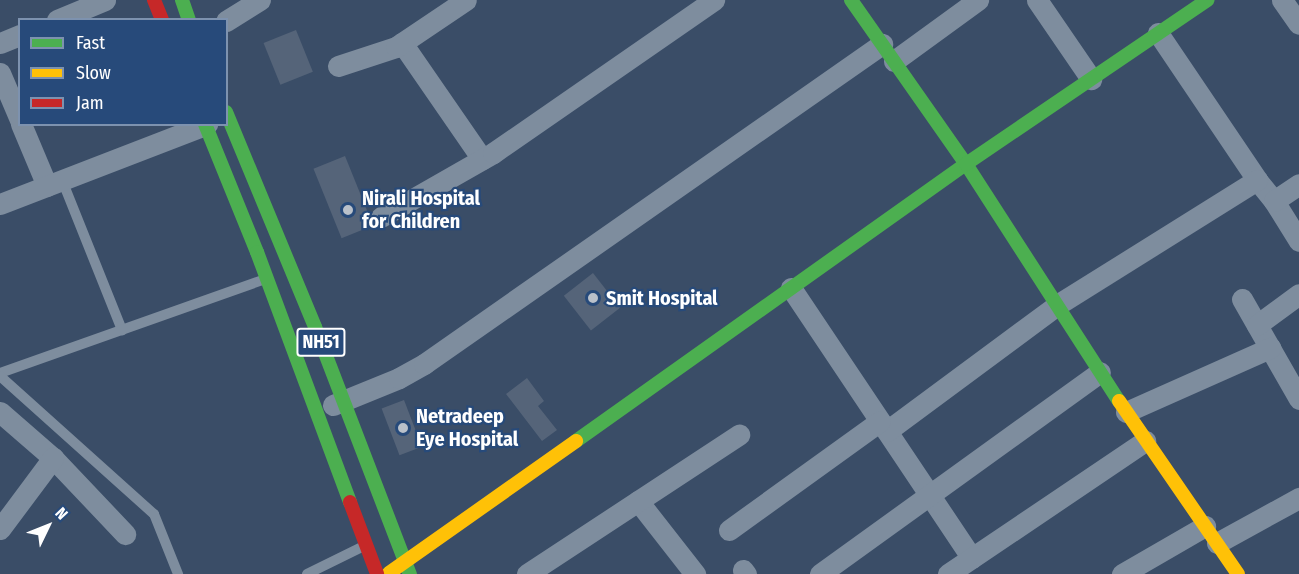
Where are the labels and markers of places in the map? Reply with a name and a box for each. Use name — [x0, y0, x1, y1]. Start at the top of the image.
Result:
place label: Nirali Hospital for Children — [362, 186, 480, 233]
marker: Nirali Hospital for Children — [339, 201, 357, 219]
place label: Smit Hospital — [606, 286, 718, 310]
marker: Smit Hospital — [584, 289, 602, 307]
place label: Netradeep Eye Hospital — [416, 404, 518, 451]
marker: Netradeep Eye Hospital — [394, 419, 412, 437]

